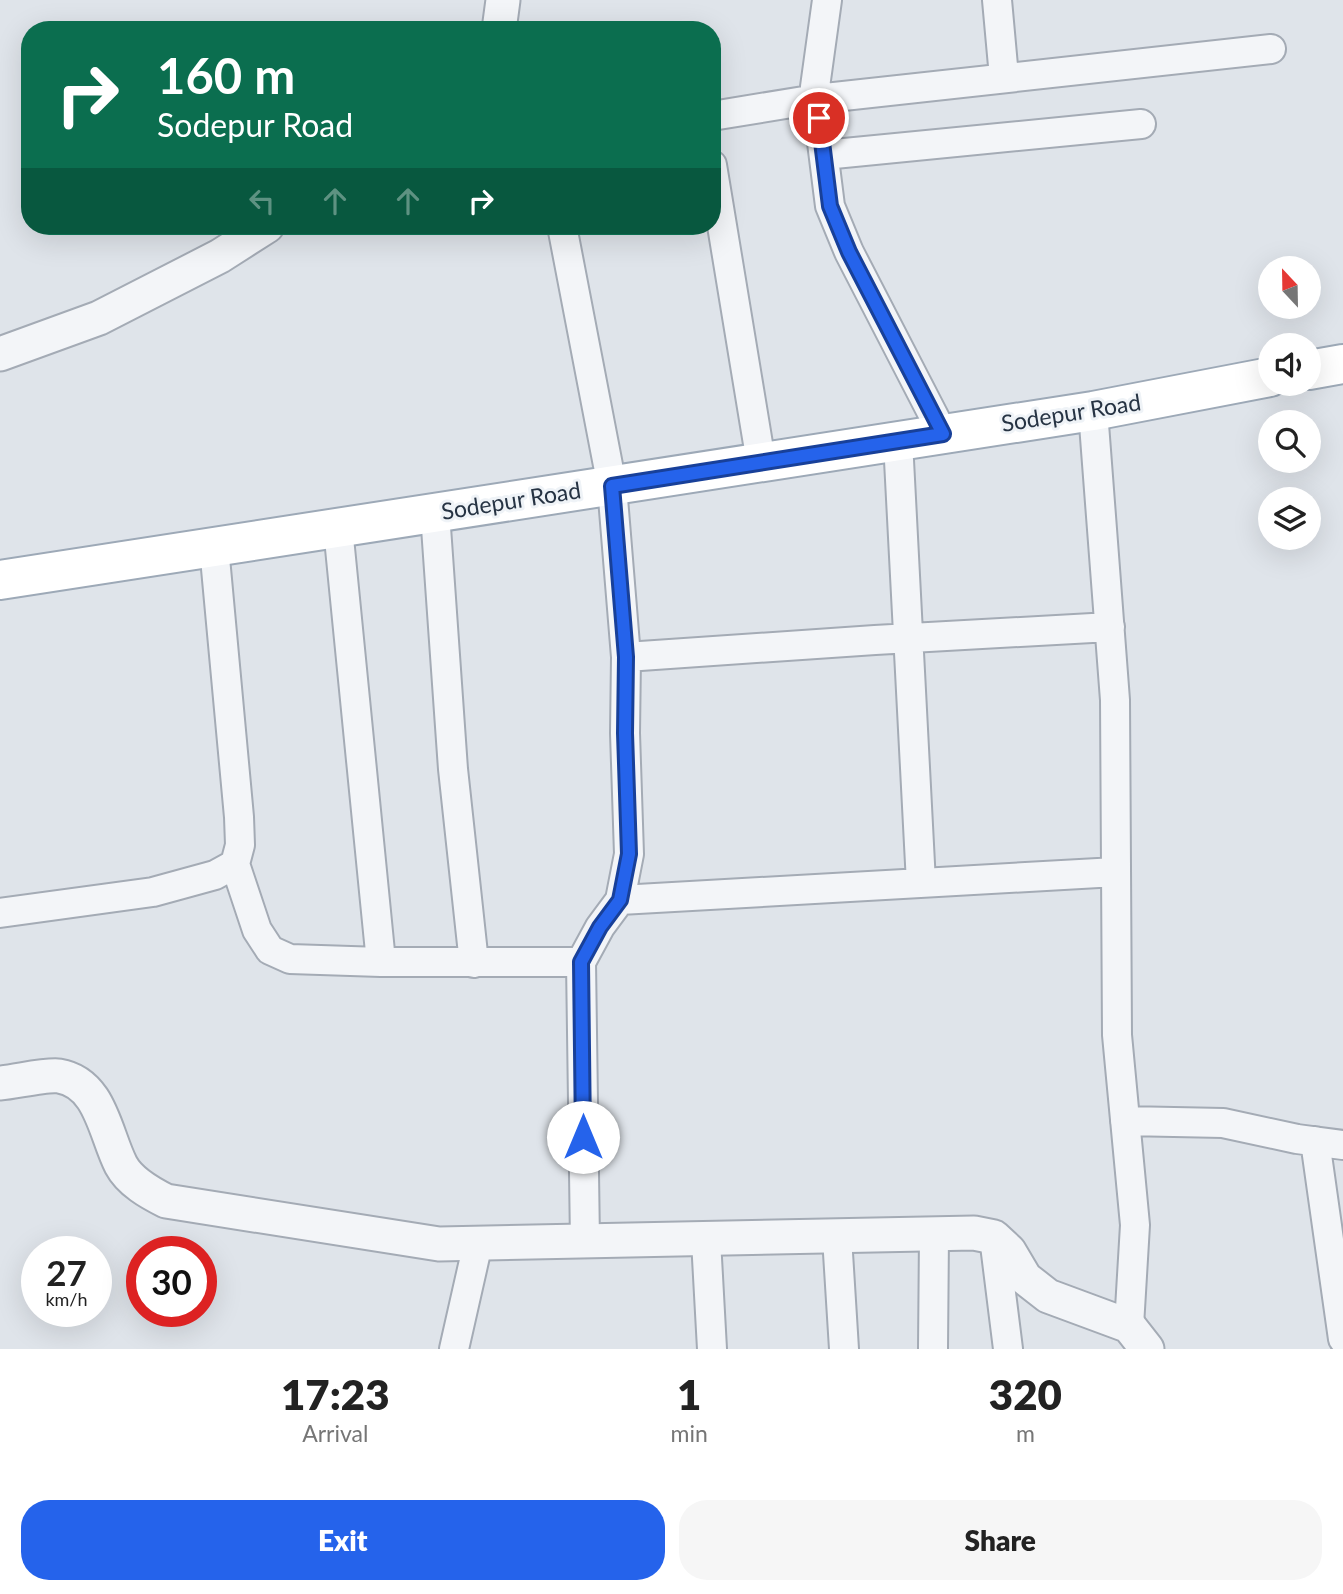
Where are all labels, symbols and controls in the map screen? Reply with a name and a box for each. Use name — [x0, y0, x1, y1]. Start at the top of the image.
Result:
text: 160 m — [157, 46, 295, 104]
icon: right — [42, 49, 133, 140]
pin — [789, 88, 849, 148]
icon: arrive — [800, 99, 838, 137]
text: Sodepur Road — [157, 105, 353, 144]
icon: left — [243, 182, 281, 220]
icon: ahead — [316, 182, 354, 220]
icon: ahead — [389, 182, 427, 220]
icon: right — [462, 182, 500, 220]
north arrow — [1258, 256, 1321, 318]
map controls — [1258, 256, 1321, 550]
button: sound — [1258, 333, 1321, 396]
street label: Sodepur Road — [999, 387, 1143, 437]
button: search — [1258, 410, 1321, 473]
street label: Sodepur Road — [439, 475, 583, 525]
button: layers — [1258, 487, 1321, 550]
position arrow — [546, 1100, 620, 1174]
speed limit sign: 30 — [126, 1236, 217, 1327]
text: 27 — [46, 1251, 87, 1293]
text: km/h — [45, 1288, 88, 1310]
text: 17:23 — [281, 1369, 390, 1419]
text: 1 — [677, 1369, 701, 1419]
text: 320 — [989, 1369, 1062, 1419]
text: Arrival — [302, 1419, 368, 1447]
text: min — [671, 1419, 708, 1447]
text: m — [1016, 1419, 1035, 1447]
button: Exit — [21, 1500, 665, 1580]
button: Share — [679, 1500, 1322, 1580]

